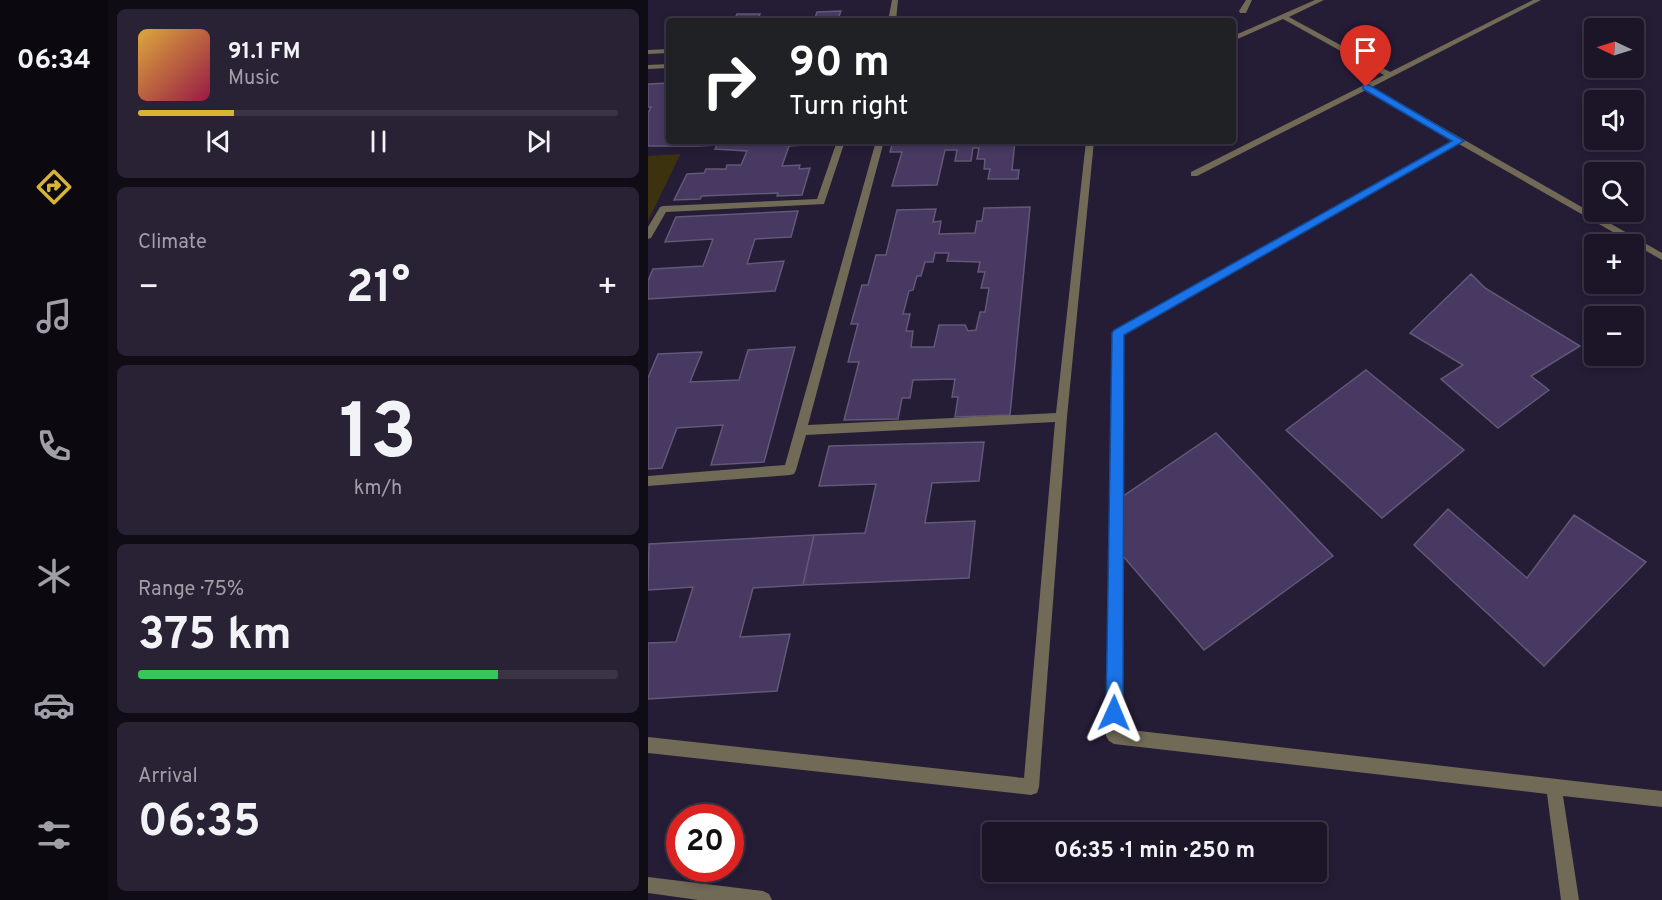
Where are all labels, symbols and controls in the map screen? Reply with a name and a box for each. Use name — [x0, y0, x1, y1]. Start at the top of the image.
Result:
north arrow — [1584, 18, 1644, 78]
map controls — [1584, 18, 1644, 366]
pin — [1340, 25, 1391, 87]
icon: arrive — [1349, 34, 1382, 67]
text: 90 m — [789, 38, 890, 91]
text: 91.1 FM — [228, 39, 301, 66]
icon: right — [690, 42, 768, 120]
text: 06:34 — [17, 44, 91, 78]
text: Music — [228, 66, 280, 92]
text: Turn right — [789, 90, 908, 124]
button: sound — [1584, 90, 1644, 150]
icon: previous — [202, 125, 235, 158]
icon: pause — [362, 125, 395, 158]
icon: next — [522, 125, 555, 158]
button: search — [1584, 162, 1644, 222]
icon: directions — [33, 166, 75, 208]
text: Climate — [138, 230, 207, 256]
button: + — [1584, 234, 1644, 294]
text: 21° — [346, 261, 410, 318]
text: − — [138, 268, 159, 310]
text: + — [597, 268, 618, 310]
icon: music — [33, 295, 75, 337]
button: − — [1584, 306, 1644, 366]
text: 13 — [339, 387, 417, 486]
icon: phone — [33, 425, 75, 467]
text: km/h — [354, 476, 402, 502]
icon: climate — [33, 555, 75, 597]
text: Range · 75% — [138, 577, 244, 603]
text: 375 km — [138, 608, 292, 665]
position arrow — [1082, 681, 1146, 745]
icon: car — [33, 684, 75, 726]
text: Arrival — [138, 764, 198, 790]
text: 06:35 — [138, 795, 261, 852]
speed limit sign: 20 — [666, 804, 744, 882]
icon: filters — [33, 814, 75, 856]
text: 06:35 · 1 min · 250 m — [1054, 838, 1255, 865]

